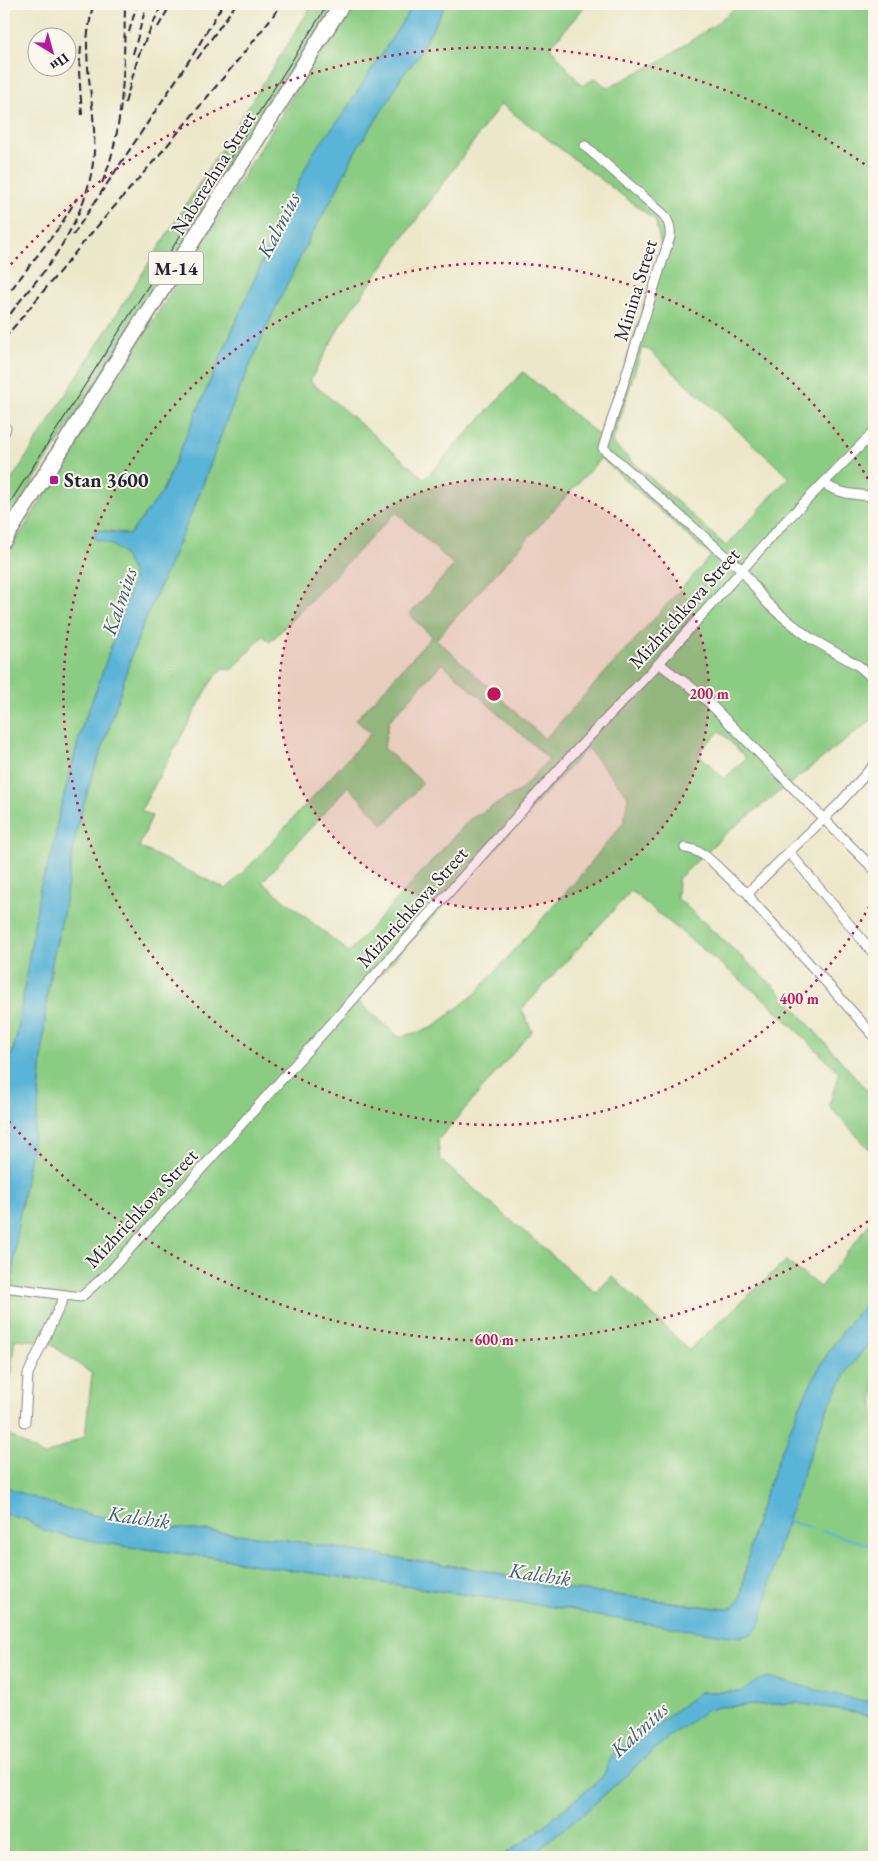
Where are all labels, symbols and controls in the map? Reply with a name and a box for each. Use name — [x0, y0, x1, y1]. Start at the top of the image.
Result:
north arrow — [28, 28, 78, 78]
text: Пн — [47, 49, 73, 75]
street label: Naberezhna Street — [165, 106, 262, 240]
water label: Kalmius — [250, 188, 306, 263]
street label: Minina Street — [607, 235, 663, 344]
road number: М-14 — [148, 252, 204, 284]
place label: Stan 3600 — [64, 467, 149, 493]
marker: Stan 3600 — [48, 474, 60, 486]
street label: Mizhrichkova Street — [623, 541, 746, 674]
water label: Kalmius — [95, 563, 143, 639]
text: 200 m — [689, 684, 729, 703]
centre of rings — [485, 685, 503, 703]
street label: Mizhrichkova Street — [351, 840, 474, 973]
text: 400 m — [779, 989, 819, 1008]
street label: Mizhrichkova Street — [79, 1142, 204, 1273]
text: 600 m — [474, 1330, 514, 1349]
water label: Kalchik — [105, 1499, 172, 1535]
water label: Kalchik — [506, 1556, 573, 1592]
water label: Kalmius — [604, 1695, 674, 1763]

